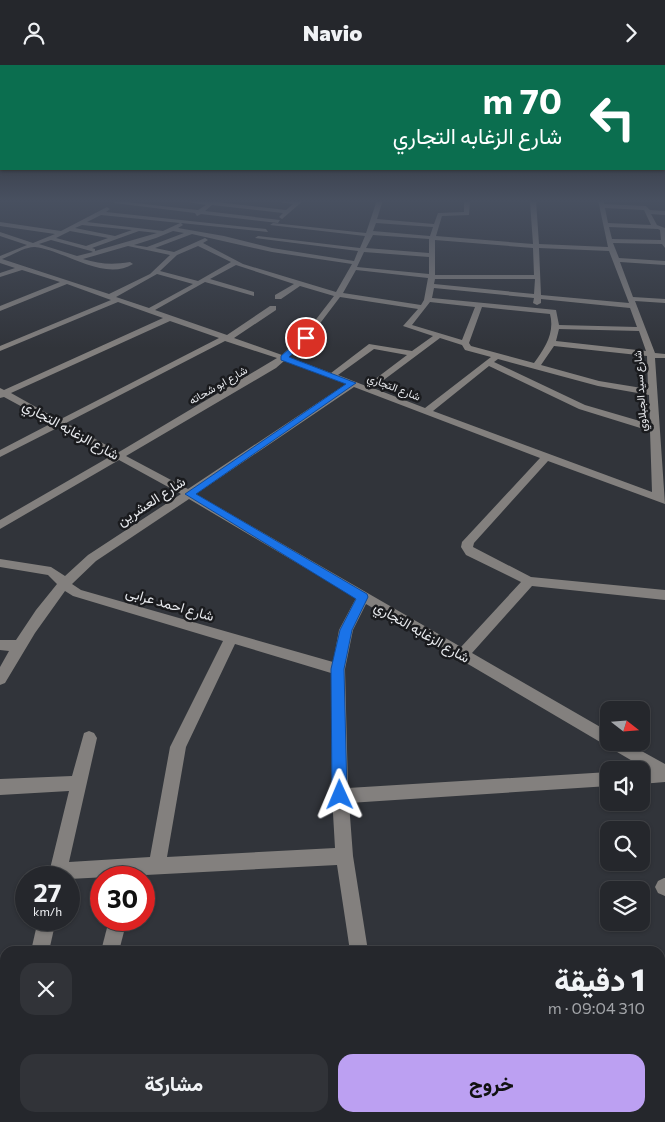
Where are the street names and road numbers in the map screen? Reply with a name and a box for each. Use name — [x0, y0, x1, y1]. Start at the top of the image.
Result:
street label: شارع سيد الجبلاوي — [630, 350, 653, 432]
street label: شارع ابو شحاته — [186, 362, 251, 408]
street label: شارع التجاري — [364, 370, 423, 406]
street label: شارع الزغابه التجاري — [18, 396, 122, 467]
street label: شارع العشرين — [113, 472, 190, 532]
street label: شارع احمد عرابى — [123, 583, 216, 627]
street label: شارع الزغابه التجاري — [369, 597, 473, 669]

